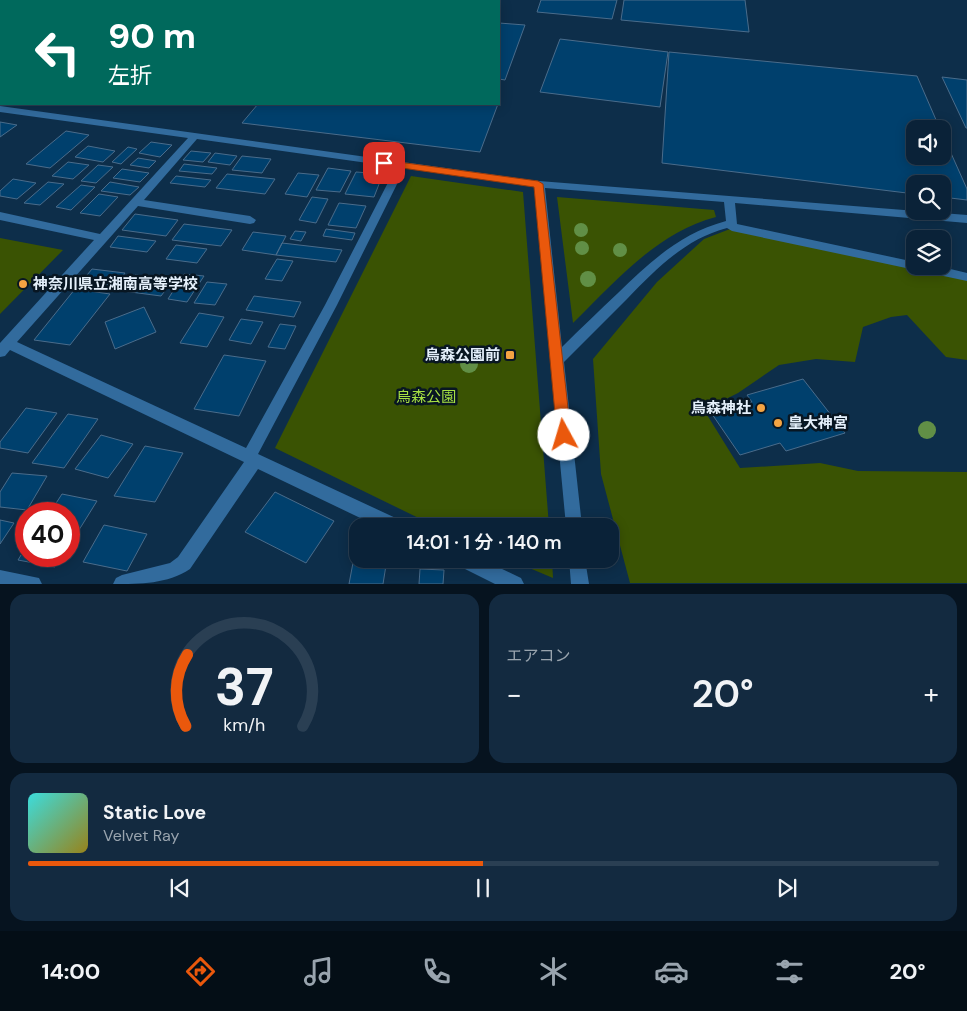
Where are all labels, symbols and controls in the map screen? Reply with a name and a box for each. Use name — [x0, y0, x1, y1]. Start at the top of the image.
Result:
text: 90 m — [108, 13, 196, 59]
icon: left — [25, 20, 90, 85]
text: 左折 — [108, 61, 152, 90]
map controls — [906, 120, 951, 275]
button: sound — [906, 120, 951, 165]
pin — [363, 142, 405, 184]
icon: arrive — [370, 149, 398, 177]
button: search — [906, 175, 951, 220]
button: layers — [906, 230, 951, 275]
place label: 神奈川県立湘南高等学校 — [32, 274, 198, 294]
marker: 神奈川県立湘南高等学校 — [17, 278, 29, 290]
place label: 烏森公園前 — [425, 345, 500, 365]
marker: 烏森公園前 — [504, 349, 516, 361]
park label: 烏森公園 — [396, 387, 456, 407]
place label: 烏森神社 — [691, 398, 751, 418]
marker: 烏森神社 — [755, 402, 767, 414]
position arrow — [537, 408, 589, 460]
place label: 皇大神宮 — [788, 413, 848, 433]
marker: 皇大神宮 — [772, 417, 784, 429]
speed limit sign: 40 — [15, 502, 80, 567]
text: 14:01 · 1 分 · 140 m — [406, 530, 562, 555]
text: エアコン — [507, 645, 571, 666]
text: 37 — [215, 653, 274, 721]
text: 20° — [692, 669, 754, 719]
text: − — [507, 676, 522, 713]
text: + — [924, 676, 939, 713]
text: km/h — [223, 713, 265, 737]
text: Static Love — [103, 800, 206, 825]
text: Velvet Ray — [103, 825, 179, 846]
icon: previous — [166, 874, 194, 902]
icon: pause — [469, 874, 497, 902]
icon: next — [773, 874, 801, 902]
icon: directions — [183, 954, 218, 989]
icon: music — [301, 954, 336, 989]
icon: phone — [419, 954, 454, 989]
icon: climate — [536, 954, 571, 989]
icon: car — [654, 954, 689, 989]
icon: filters — [772, 954, 807, 989]
text: 14:00 — [41, 957, 100, 986]
text: 20° — [890, 957, 926, 986]

